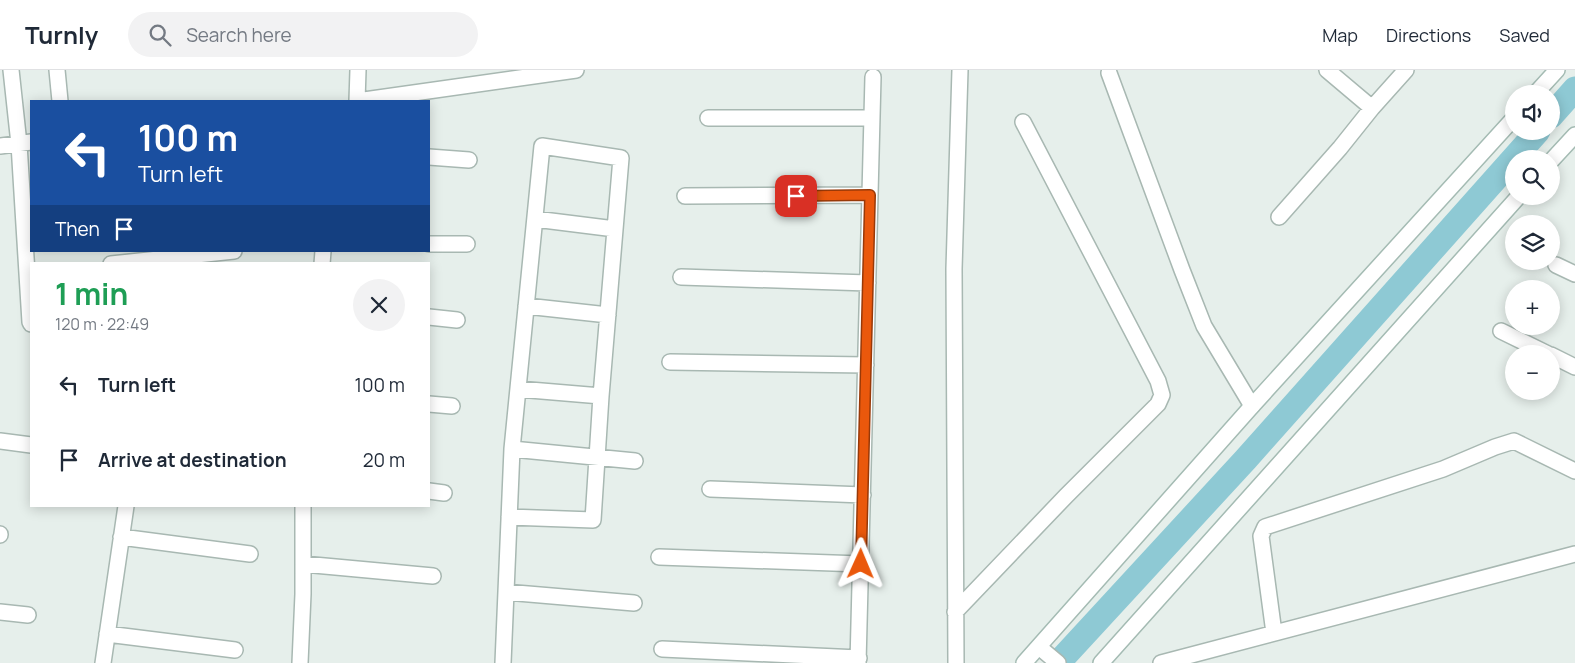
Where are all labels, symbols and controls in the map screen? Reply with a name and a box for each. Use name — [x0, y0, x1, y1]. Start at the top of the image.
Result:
search box — [128, 12, 478, 57]
text: Turnly — [25, 18, 98, 51]
icon: search — [146, 21, 174, 49]
text: Search here — [186, 22, 292, 48]
text: Map — [1322, 23, 1358, 47]
text: Directions — [1386, 23, 1471, 47]
text: Saved — [1499, 23, 1550, 47]
map controls — [1505, 85, 1560, 400]
button: sound — [1505, 85, 1560, 140]
text: 100 m — [138, 114, 238, 162]
icon: left — [55, 120, 120, 185]
button: search — [1505, 150, 1560, 205]
text: Turn left — [138, 159, 223, 189]
pin — [775, 175, 817, 217]
icon: arrive — [782, 182, 810, 210]
icon: arrive — [110, 215, 138, 243]
button: layers — [1505, 215, 1560, 270]
text: Then — [55, 216, 100, 242]
text: 1 min — [55, 273, 128, 314]
button: close — [353, 279, 405, 331]
button: + — [1505, 280, 1560, 335]
text: 120 m · 22:49 — [55, 313, 149, 335]
button: − — [1505, 345, 1560, 400]
icon: left — [55, 371, 83, 399]
text: Turn left — [98, 372, 176, 398]
text: 100 m — [354, 372, 405, 398]
icon: arrive — [55, 446, 83, 474]
text: Arrive at destination — [98, 447, 287, 473]
text: 20 m — [363, 447, 405, 473]
position arrow — [834, 537, 886, 589]

